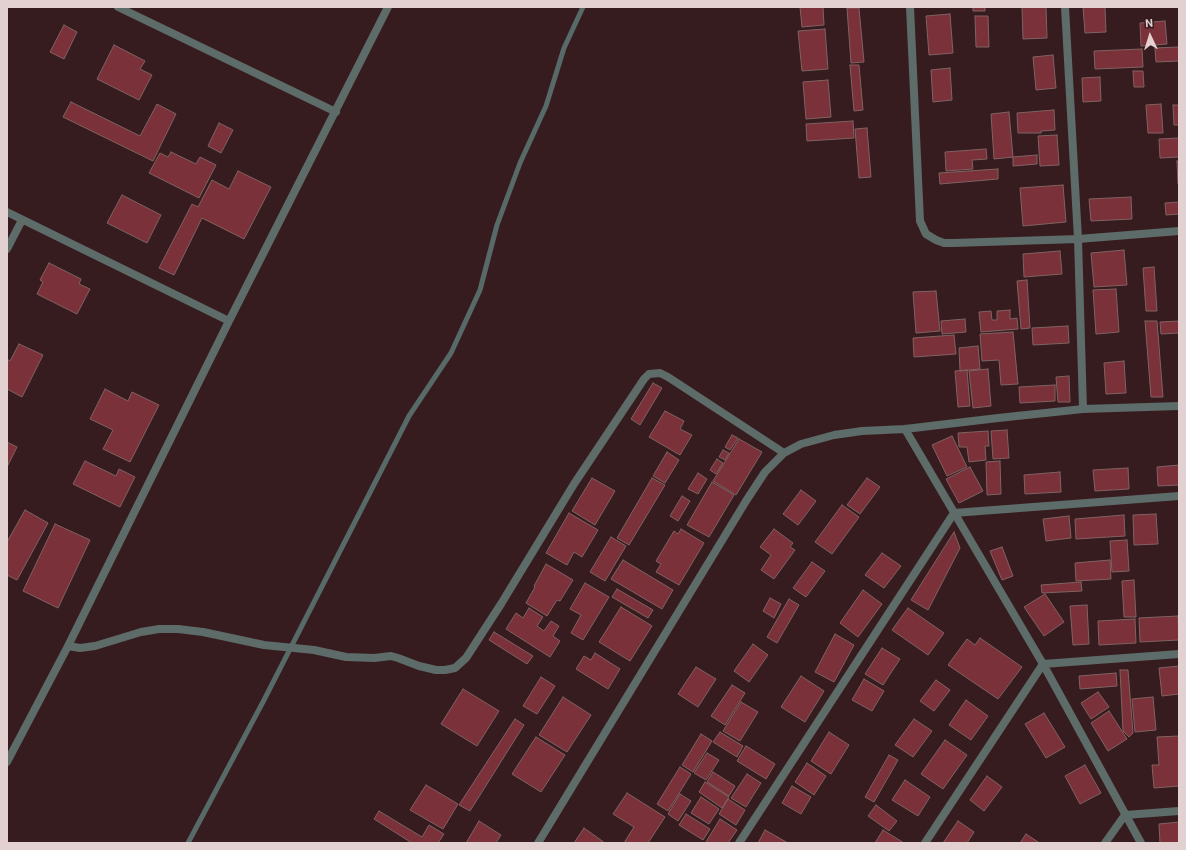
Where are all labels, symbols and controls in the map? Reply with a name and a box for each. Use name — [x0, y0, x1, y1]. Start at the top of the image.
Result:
north arrow — [1130, 16, 1170, 56]
text: N — [1145, 17, 1153, 30]

